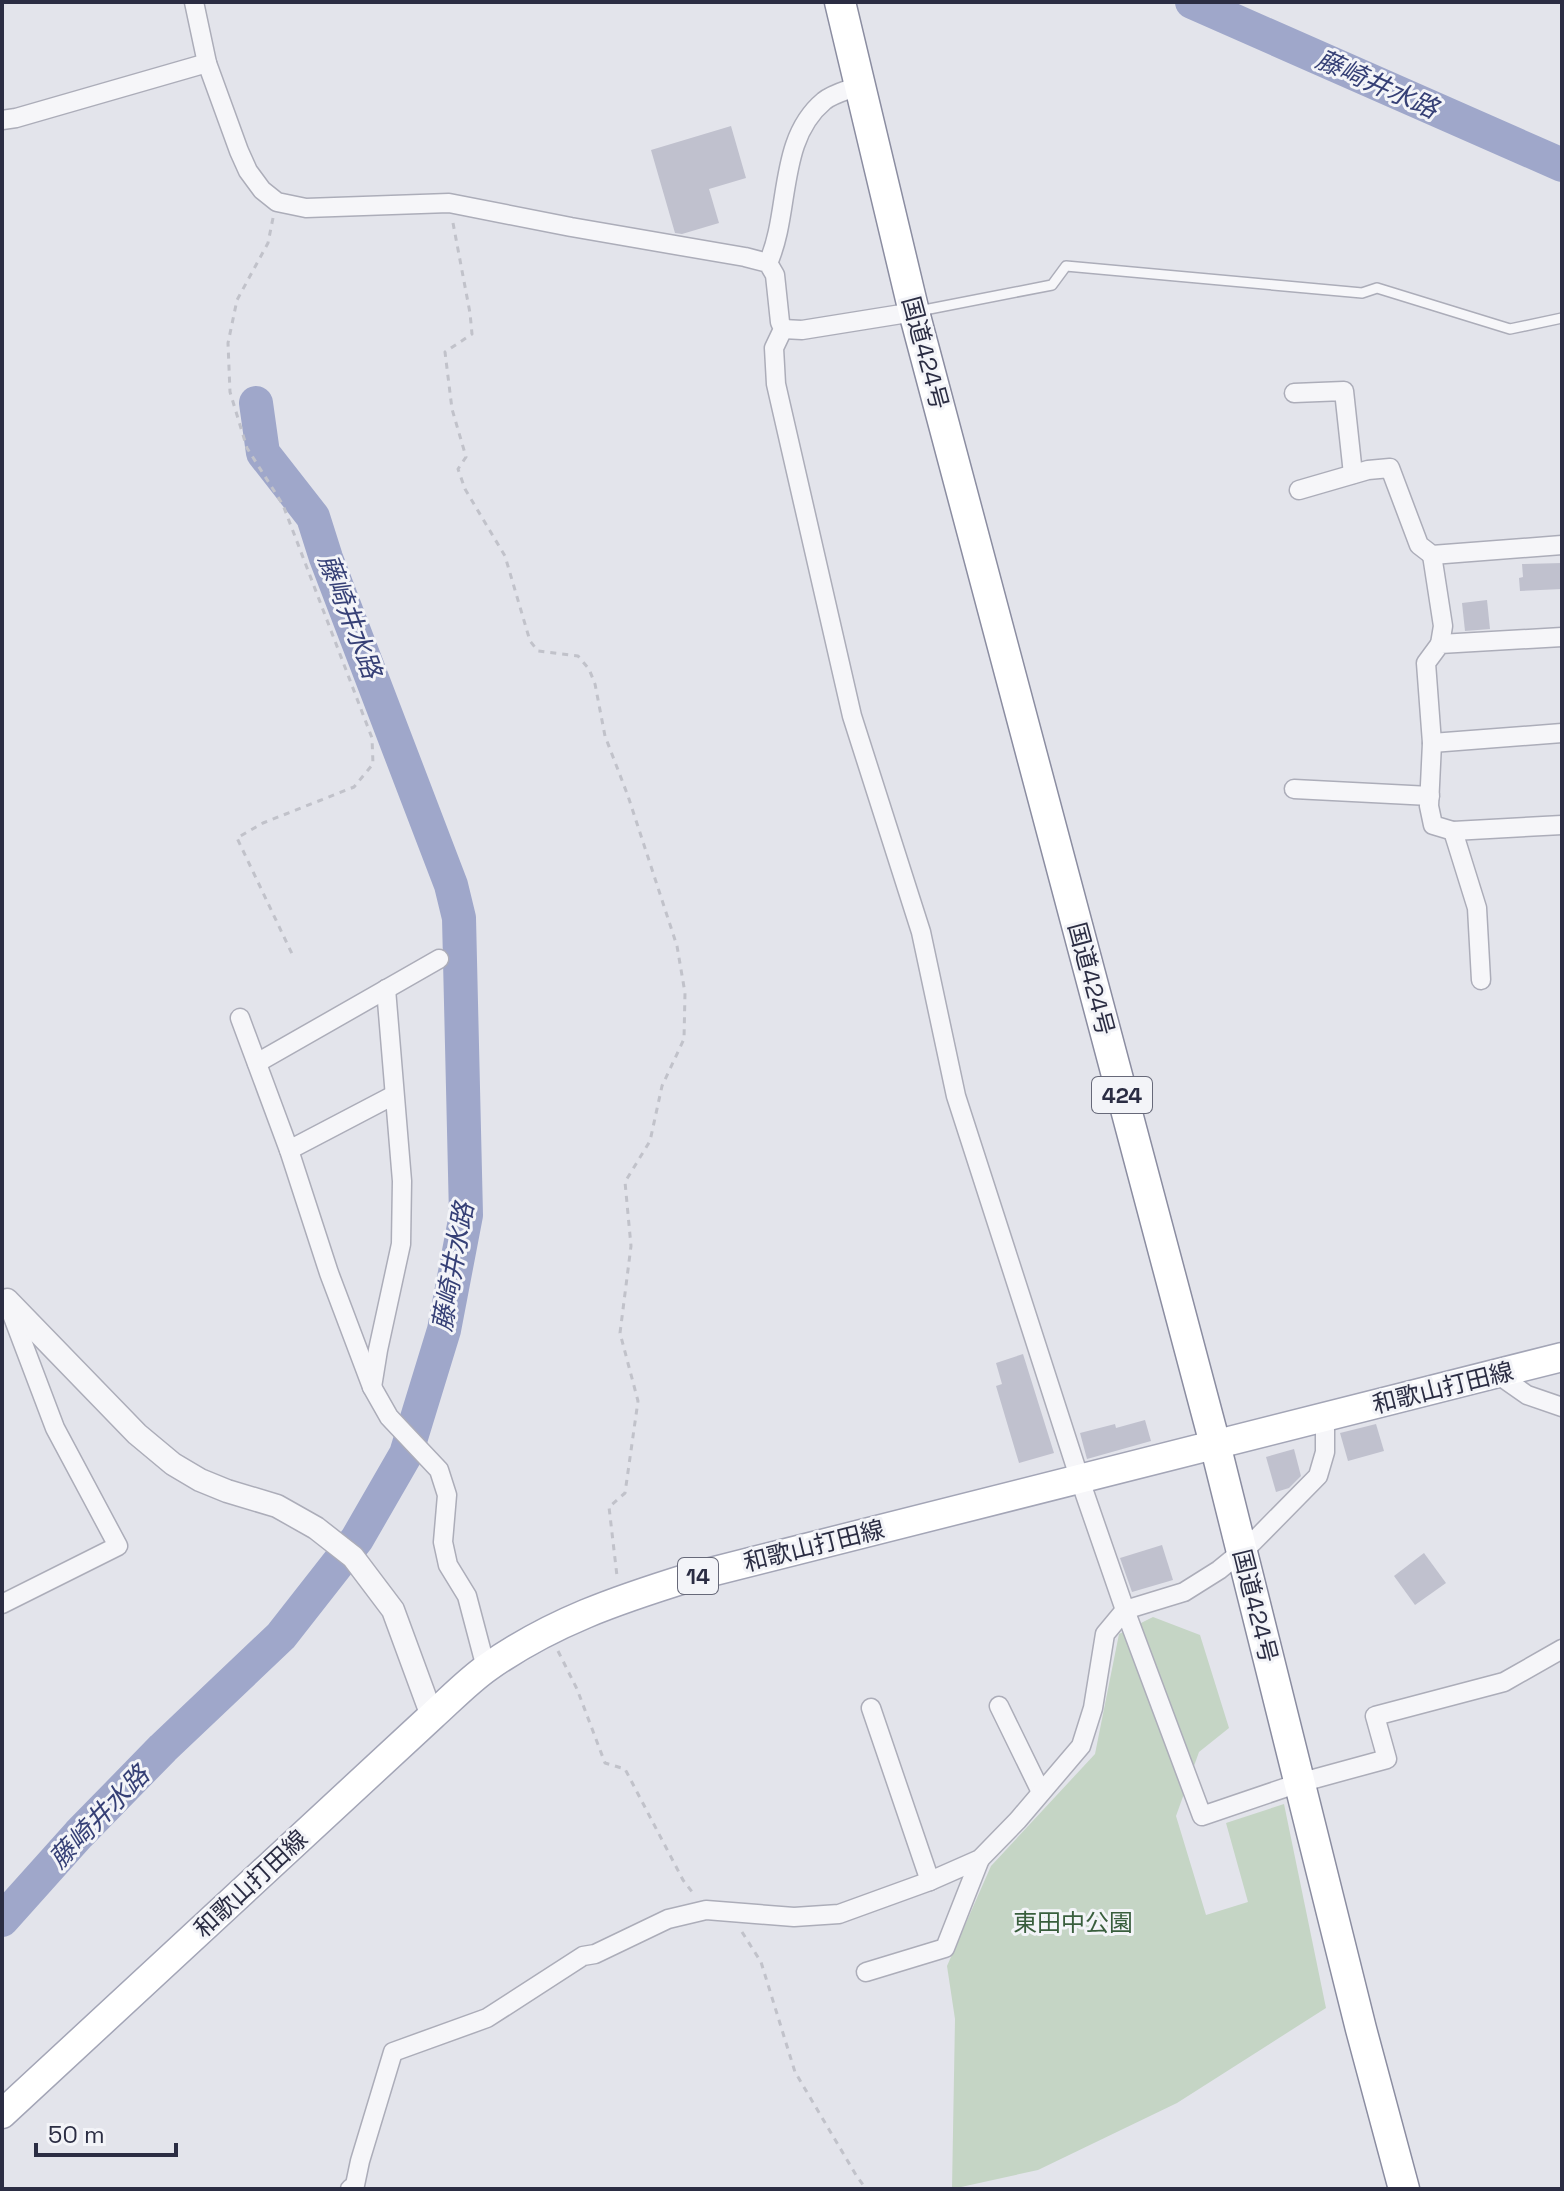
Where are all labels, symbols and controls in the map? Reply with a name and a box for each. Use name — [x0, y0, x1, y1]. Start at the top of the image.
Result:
water label: 藤崎井水路 — [1311, 42, 1445, 127]
street label: 国道424号 — [896, 293, 955, 413]
water label: 藤崎井水路 — [311, 549, 390, 685]
street label: 国道424号 — [1062, 919, 1121, 1039]
road number: 424 — [1092, 1077, 1152, 1113]
water label: 藤崎井水路 — [425, 1198, 481, 1334]
street label: 和歌山打田線 — [1369, 1355, 1516, 1420]
street label: 和歌山打田線 — [740, 1513, 887, 1578]
street label: 国道424号 — [1226, 1546, 1285, 1666]
road number: 14 — [678, 1558, 718, 1594]
water label: 藤崎井水路 — [42, 1757, 158, 1876]
street label: 和歌山打田線 — [187, 1823, 314, 1944]
park label: 東田中公園 — [1013, 1907, 1133, 1938]
scale bar — [36, 2107, 176, 2157]
text: 50 m — [48, 2119, 105, 2150]

